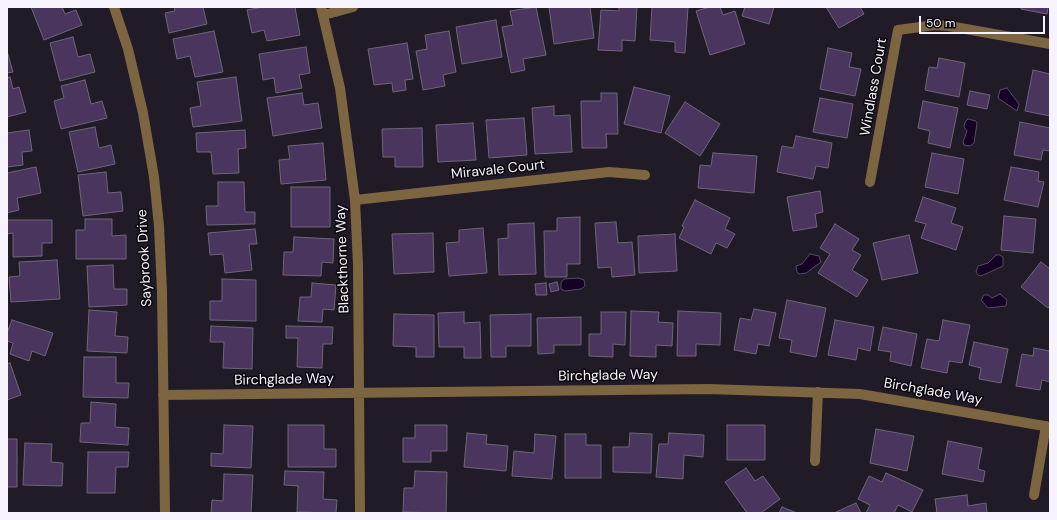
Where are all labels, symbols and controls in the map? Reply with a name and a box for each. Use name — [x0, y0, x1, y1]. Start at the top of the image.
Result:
scale bar — [921, 8, 1047, 34]
text: 50 m — [926, 15, 955, 31]
street label: Windlass Court — [857, 37, 891, 137]
street label: Miravale Court — [450, 157, 546, 183]
street label: Blackthorne Way — [333, 204, 353, 314]
street label: Saybrook Drive — [134, 209, 156, 307]
street label: Birchglade Way — [558, 367, 658, 385]
street label: Birchglade Way — [234, 371, 334, 389]
street label: Birchglade Way — [882, 375, 984, 409]

